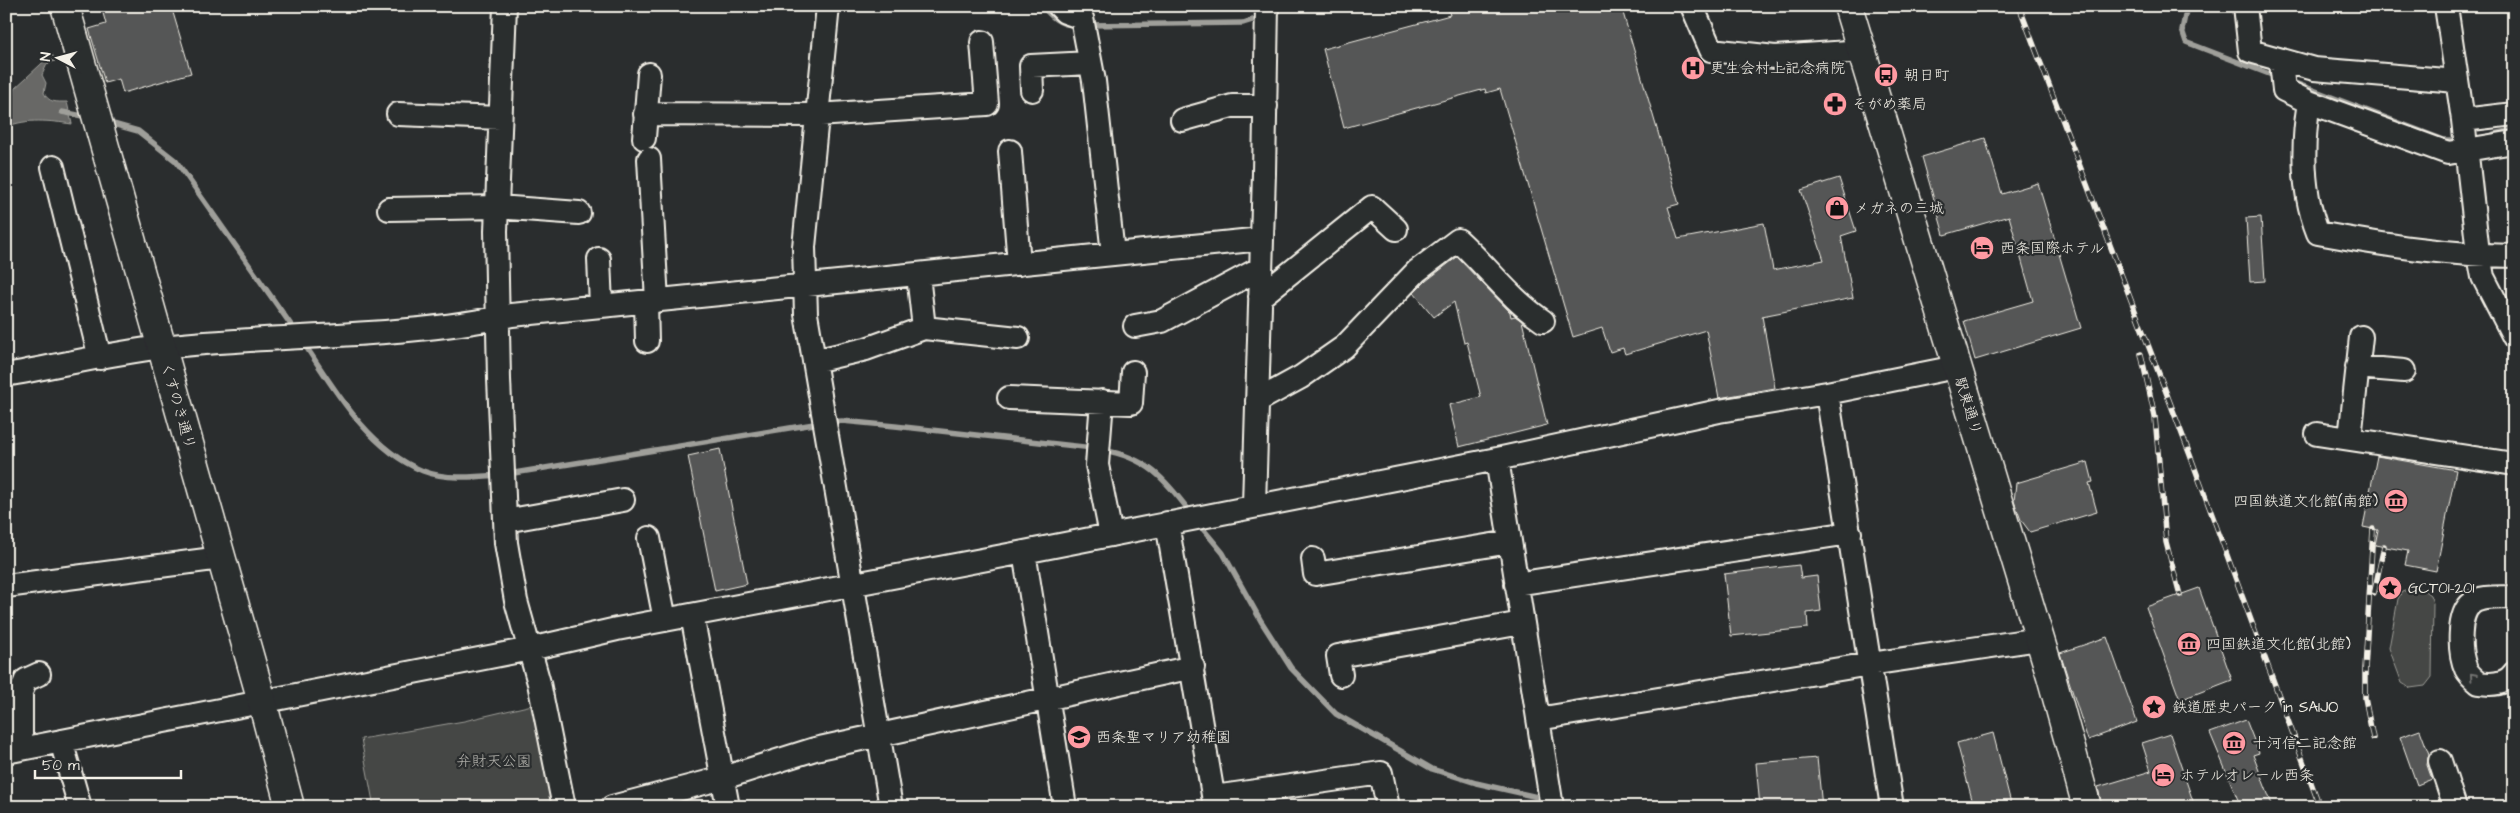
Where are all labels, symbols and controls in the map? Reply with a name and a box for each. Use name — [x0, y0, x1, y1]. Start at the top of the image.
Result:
north arrow — [32, 32, 82, 82]
text: N — [36, 51, 56, 62]
hospital icon: 更生会村上記念病院 — [1680, 55, 1706, 81]
place label: 更生会村上記念病院 — [1710, 58, 1845, 79]
bus stop icon: 朝日町 — [1873, 62, 1899, 88]
place label: 朝日町 — [1904, 65, 1950, 86]
pharmacy icon: そがめ薬局 — [1822, 91, 1848, 117]
place label: そがめ薬局 — [1852, 94, 1927, 115]
shop icon: メガネの三城 — [1824, 195, 1850, 221]
place label: メガネの三城 — [1854, 198, 1944, 219]
hotel icon: 西条国際ホテル — [1969, 235, 1995, 261]
place label: 西条国際ホテル — [2000, 238, 2104, 259]
street label: くすのき通り — [156, 360, 200, 452]
street label: 駅東通り — [1949, 374, 1987, 438]
museum icon: 四国鉄道文化館(南館) — [2383, 488, 2409, 514]
place label: 四国鉄道文化館(南館) — [2233, 491, 2378, 512]
place icon: GCT01-201 — [2377, 575, 2403, 601]
place label: GCT01-201 — [2408, 578, 2474, 599]
museum icon: 四国鉄道文化館(北館) — [2176, 631, 2202, 657]
place label: 四国鉄道文化館(北館) — [2206, 634, 2351, 655]
one-way arrow — [2469, 673, 2478, 682]
place icon: 鉄道歴史パーク in SAIJO — [2141, 694, 2167, 720]
place label: 鉄道歴史パーク in SAIJO — [2172, 697, 2338, 718]
school or university icon: 西条聖マリア幼稚園 — [1066, 724, 1092, 750]
place label: 西条聖マリア幼稚園 — [1096, 727, 1231, 748]
museum icon: 十河信二記念館 — [2221, 730, 2247, 756]
place label: 十河信二記念館 — [2252, 733, 2357, 754]
scale bar — [35, 748, 181, 780]
park label: 弁財天公園 — [456, 751, 532, 772]
text: 50 m — [42, 755, 80, 776]
hotel icon: ホテルオレール西条 — [2150, 762, 2176, 788]
place label: ホテルオレール西条 — [2180, 765, 2314, 786]

